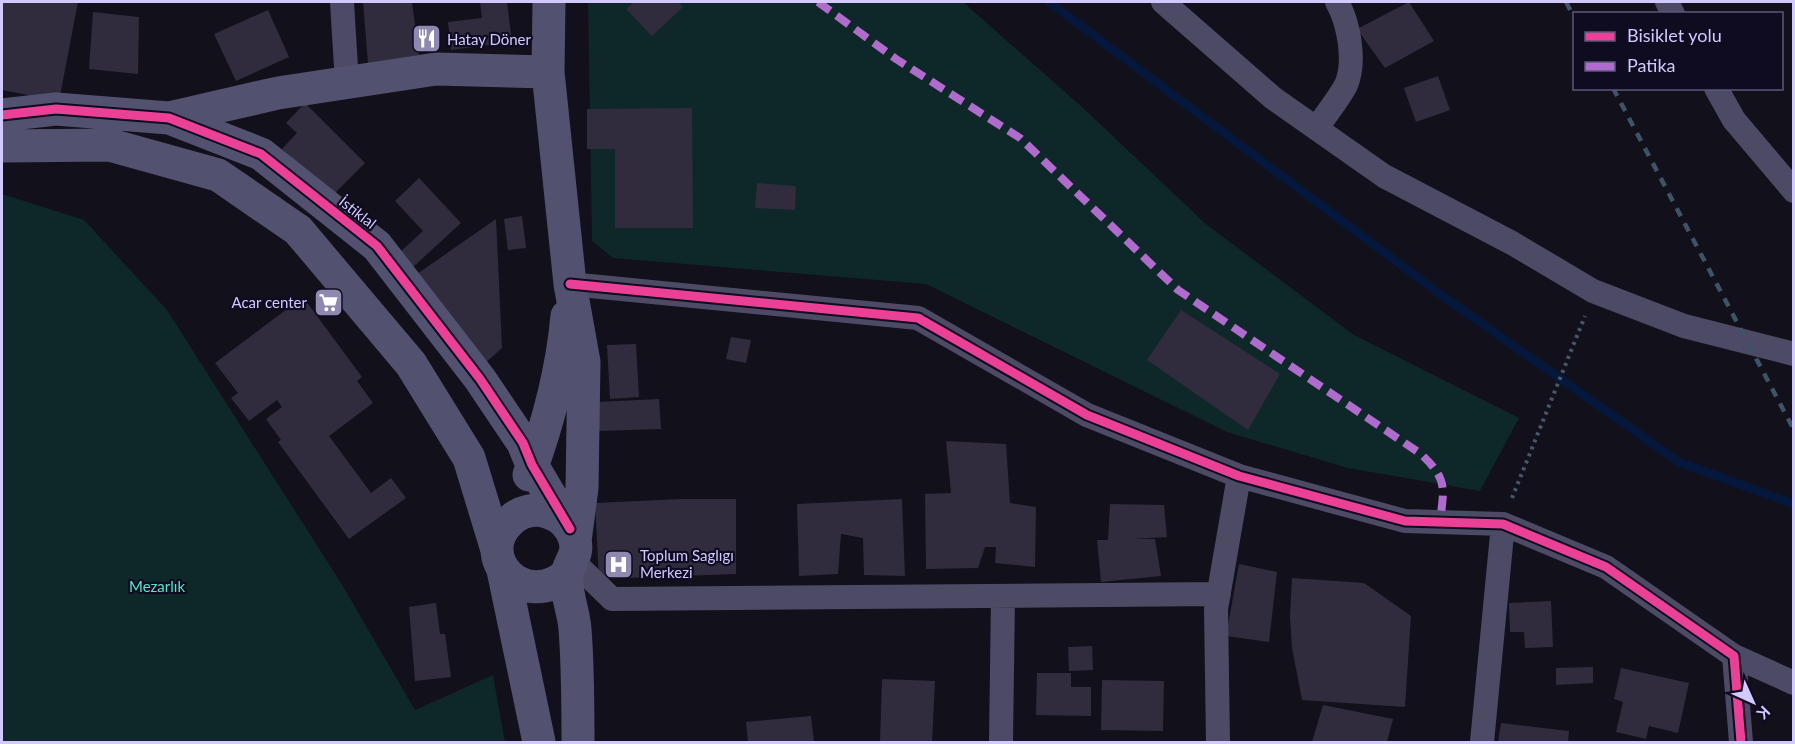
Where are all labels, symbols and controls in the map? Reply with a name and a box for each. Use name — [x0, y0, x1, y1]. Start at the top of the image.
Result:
legend — [1573, 12, 1783, 90]
restaurant icon: Hatay Döner — [410, 23, 442, 55]
text: Bisiklet yolu — [1627, 24, 1722, 46]
place label: Hatay Döner — [447, 30, 532, 48]
text: Patika — [1627, 54, 1676, 76]
street label: İstiklal — [336, 192, 380, 232]
supermarket icon: Acar center — [312, 286, 344, 318]
place label: Acar center — [232, 293, 308, 311]
place label: Toplum Saglıgı Merkezi — [640, 546, 734, 581]
hospital icon: Toplum Saglıgı Merkezi — [603, 548, 635, 580]
park label: Mezarlık — [129, 577, 185, 595]
north arrow — [1723, 672, 1783, 732]
text: K — [1753, 702, 1775, 724]

